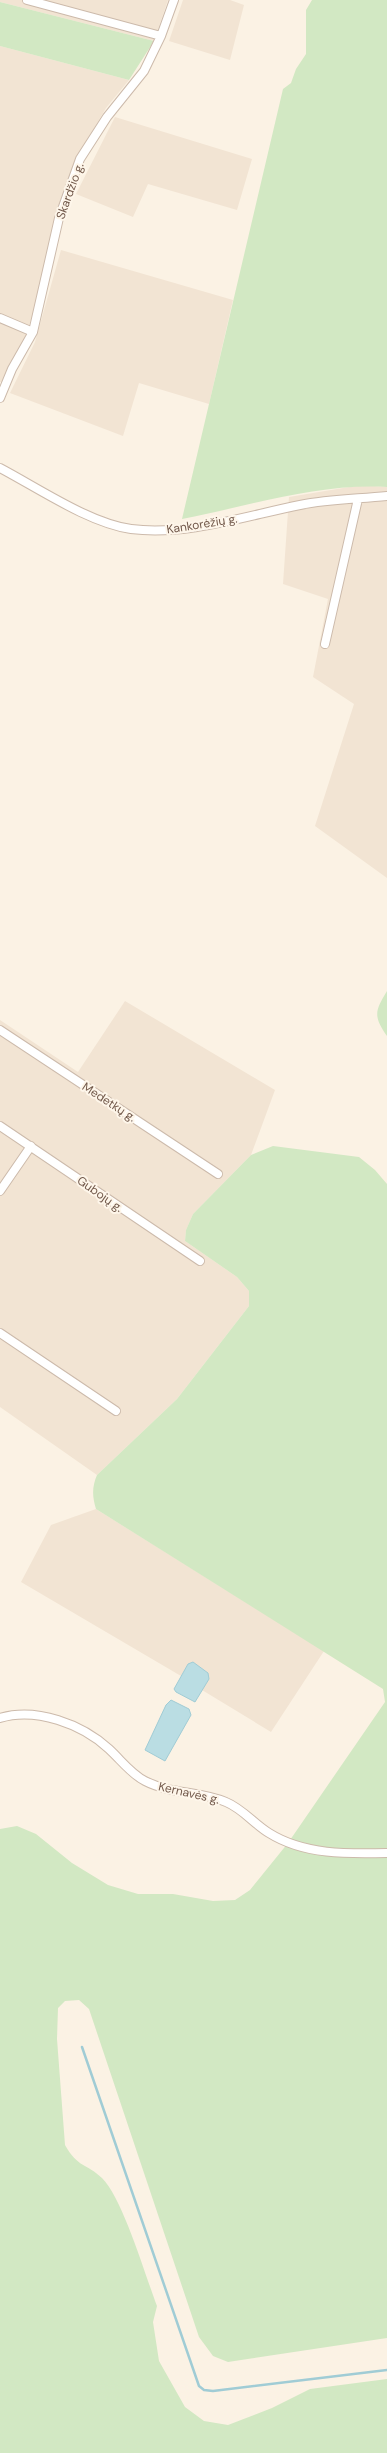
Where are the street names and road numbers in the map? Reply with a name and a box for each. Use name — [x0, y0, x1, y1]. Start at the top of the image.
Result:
street label: Skardžio g. — [52, 161, 88, 221]
street label: Kankorėžių g. — [165, 511, 239, 537]
street label: Medetkų g. — [79, 1079, 139, 1125]
street label: Gubojų g. — [74, 1172, 126, 1216]
street label: Kernavės g. — [157, 1778, 221, 1808]

